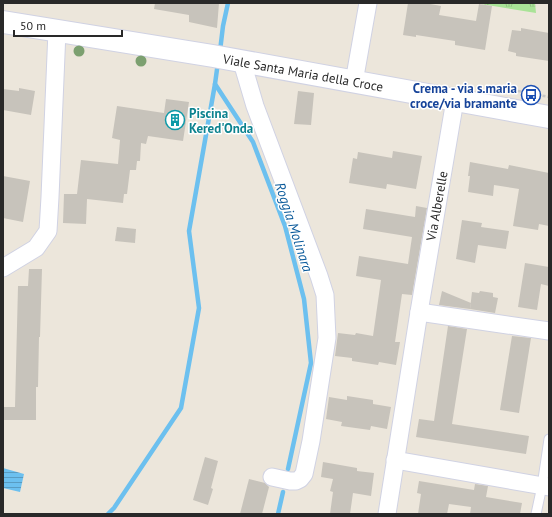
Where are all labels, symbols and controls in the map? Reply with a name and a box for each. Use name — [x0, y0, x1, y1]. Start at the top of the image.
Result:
scale bar — [14, 12, 122, 38]
text: 50 m — [20, 18, 46, 33]
street label: Viale Santa Maria della Croce — [221, 50, 384, 95]
place label: Crema - via s.maria croce/via bramante — [410, 80, 517, 112]
bus stop icon: Crema - via s.maria croce/via bramante — [520, 84, 542, 106]
place label: Piscina Kered'Onda — [189, 105, 253, 137]
building icon: Piscina Kered'Onda — [164, 109, 186, 131]
street label: Via Alberelle — [422, 170, 452, 243]
water label: Roggia Molinara — [271, 180, 317, 274]

